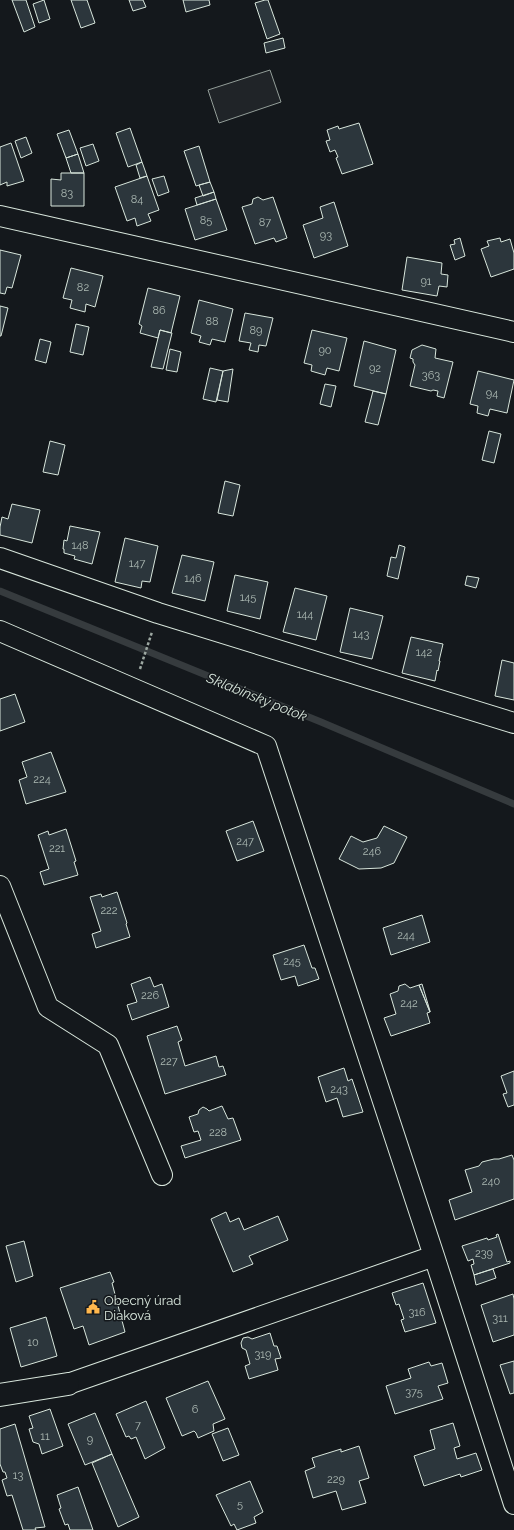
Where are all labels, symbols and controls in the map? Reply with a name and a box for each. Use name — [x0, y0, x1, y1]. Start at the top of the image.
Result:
house number: 83 — [61, 187, 73, 200]
house number: 84 — [131, 193, 143, 206]
house number: 85 — [200, 214, 212, 227]
house number: 87 — [259, 216, 271, 229]
house number: 93 — [320, 229, 332, 242]
house number: 91 — [420, 275, 432, 288]
house number: 82 — [77, 281, 89, 294]
house number: 86 — [152, 304, 166, 317]
house number: 88 — [205, 315, 219, 328]
house number: 89 — [250, 324, 262, 337]
house number: 90 — [318, 344, 332, 357]
house number: 92 — [369, 362, 381, 375]
house number: 363 — [422, 369, 440, 382]
house number: 94 — [486, 387, 498, 400]
house number: 148 — [71, 539, 89, 552]
house number: 147 — [129, 557, 145, 570]
house number: 146 — [184, 572, 202, 585]
house number: 145 — [240, 591, 256, 604]
house number: 144 — [297, 608, 313, 621]
house number: 143 — [353, 628, 369, 641]
house number: 142 — [416, 646, 432, 659]
water label: Sklabinský potok — [204, 669, 310, 725]
house number: 224 — [33, 773, 51, 786]
house number: 247 — [236, 835, 254, 848]
house number: 221 — [49, 842, 65, 855]
house number: 246 — [363, 845, 382, 858]
house number: 222 — [100, 904, 118, 917]
house number: 244 — [397, 929, 415, 942]
house number: 245 — [283, 955, 301, 968]
house number: 226 — [141, 989, 159, 1002]
house number: 242 — [400, 997, 418, 1010]
house number: 227 — [160, 1055, 178, 1068]
house number: 243 — [330, 1083, 348, 1096]
house number: 228 — [209, 1126, 227, 1139]
house number: 240 — [482, 1175, 500, 1188]
house number: 239 — [475, 1247, 493, 1260]
place label: Obecný úrad Diaková — [104, 1293, 181, 1323]
public building icon: Obecný úrad Diaková — [85, 1299, 101, 1315]
house number: 316 — [408, 1306, 426, 1319]
house number: 311 — [492, 1312, 508, 1325]
house number: 10 — [27, 1336, 39, 1349]
house number: 319 — [254, 1348, 272, 1361]
house number: 375 — [405, 1386, 423, 1399]
house number: 6 — [192, 1403, 199, 1416]
house number: 7 — [135, 1419, 141, 1432]
house number: 11 — [40, 1430, 50, 1443]
house number: 9 — [87, 1433, 93, 1446]
house number: 13 — [13, 1469, 23, 1482]
house number: 229 — [327, 1473, 345, 1486]
house number: 5 — [237, 1498, 243, 1511]

